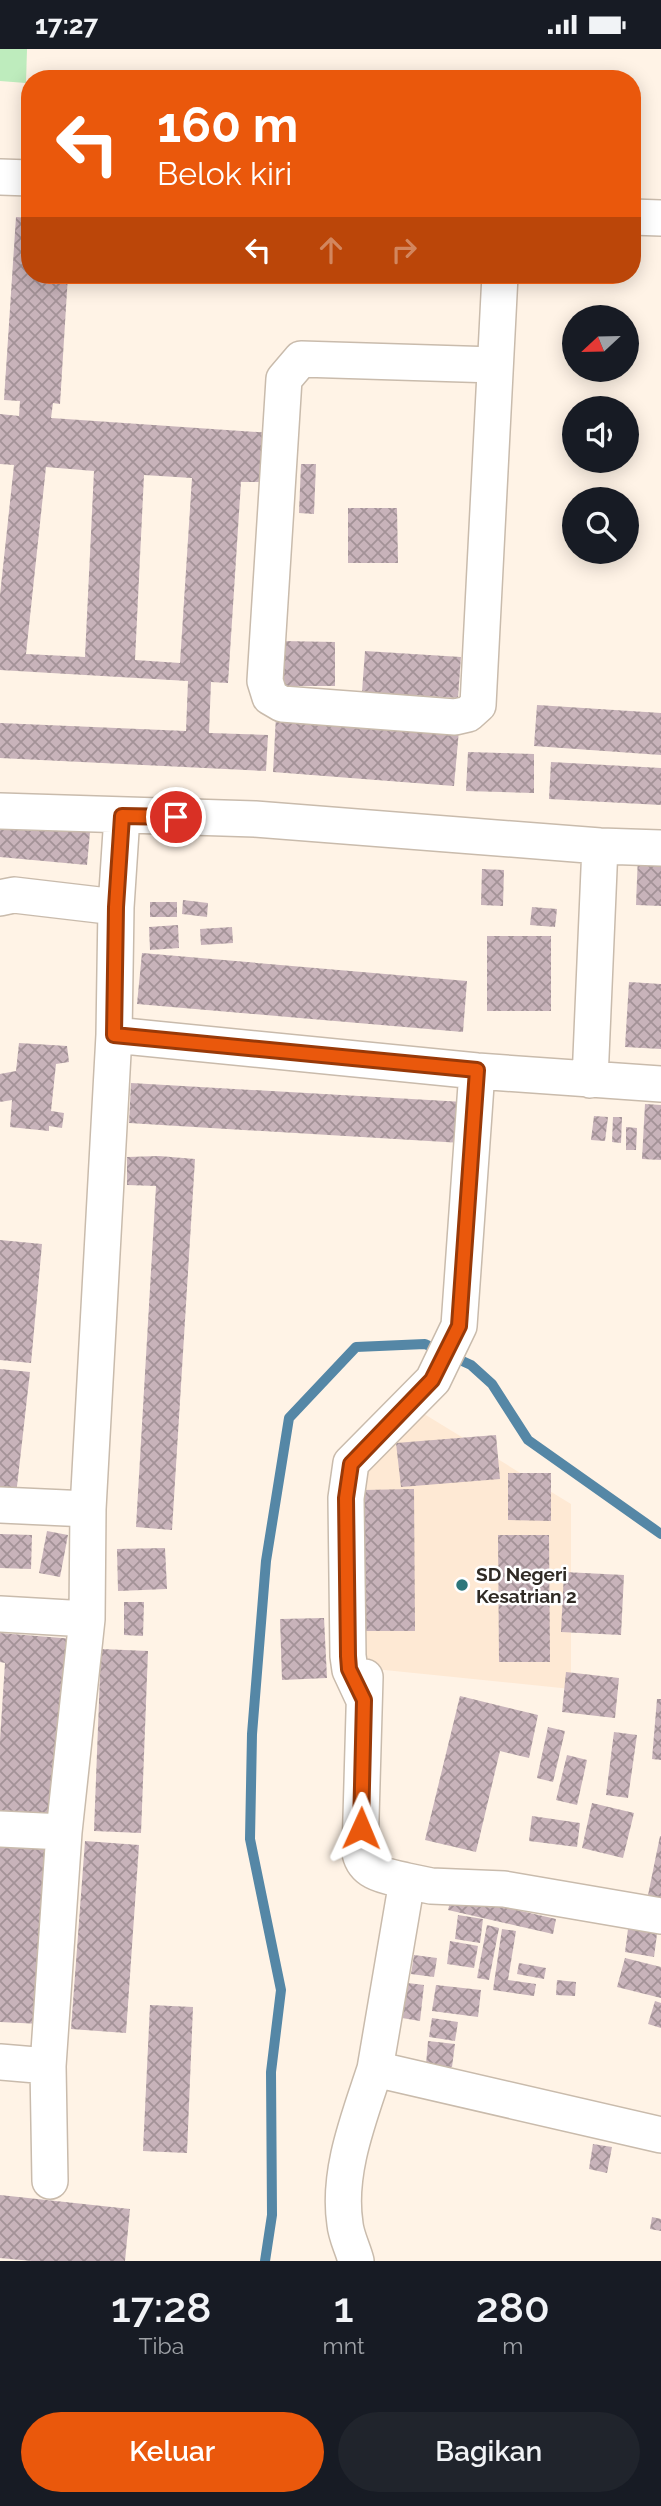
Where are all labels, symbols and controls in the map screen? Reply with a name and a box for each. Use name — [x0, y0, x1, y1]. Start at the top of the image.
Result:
text: 17:27 — [35, 10, 98, 40]
text: 160 m — [157, 96, 298, 153]
icon: left — [42, 98, 133, 189]
text: Belok kiri — [157, 155, 292, 192]
icon: left — [239, 231, 277, 269]
icon: ahead — [312, 231, 350, 269]
icon: right — [385, 231, 423, 269]
north arrow — [562, 305, 639, 381]
map controls — [562, 305, 639, 564]
button: sound — [562, 396, 639, 473]
button: search — [562, 487, 639, 564]
pin — [146, 787, 206, 847]
icon: arrive — [157, 798, 195, 836]
place label: SD Negeri Kesatrian 2 — [476, 1563, 577, 1607]
marker: SD Negeri Kesatrian 2 — [454, 1577, 470, 1593]
position arrow — [324, 1791, 398, 1865]
text: 17:28 — [111, 2283, 212, 2332]
text: 1 — [334, 2283, 354, 2332]
text: 280 — [476, 2283, 550, 2332]
text: Tiba — [138, 2332, 184, 2359]
text: mnt — [323, 2332, 365, 2359]
text: m — [502, 2332, 523, 2359]
button: Keluar — [21, 2412, 324, 2492]
button: Bagikan — [338, 2412, 640, 2492]

